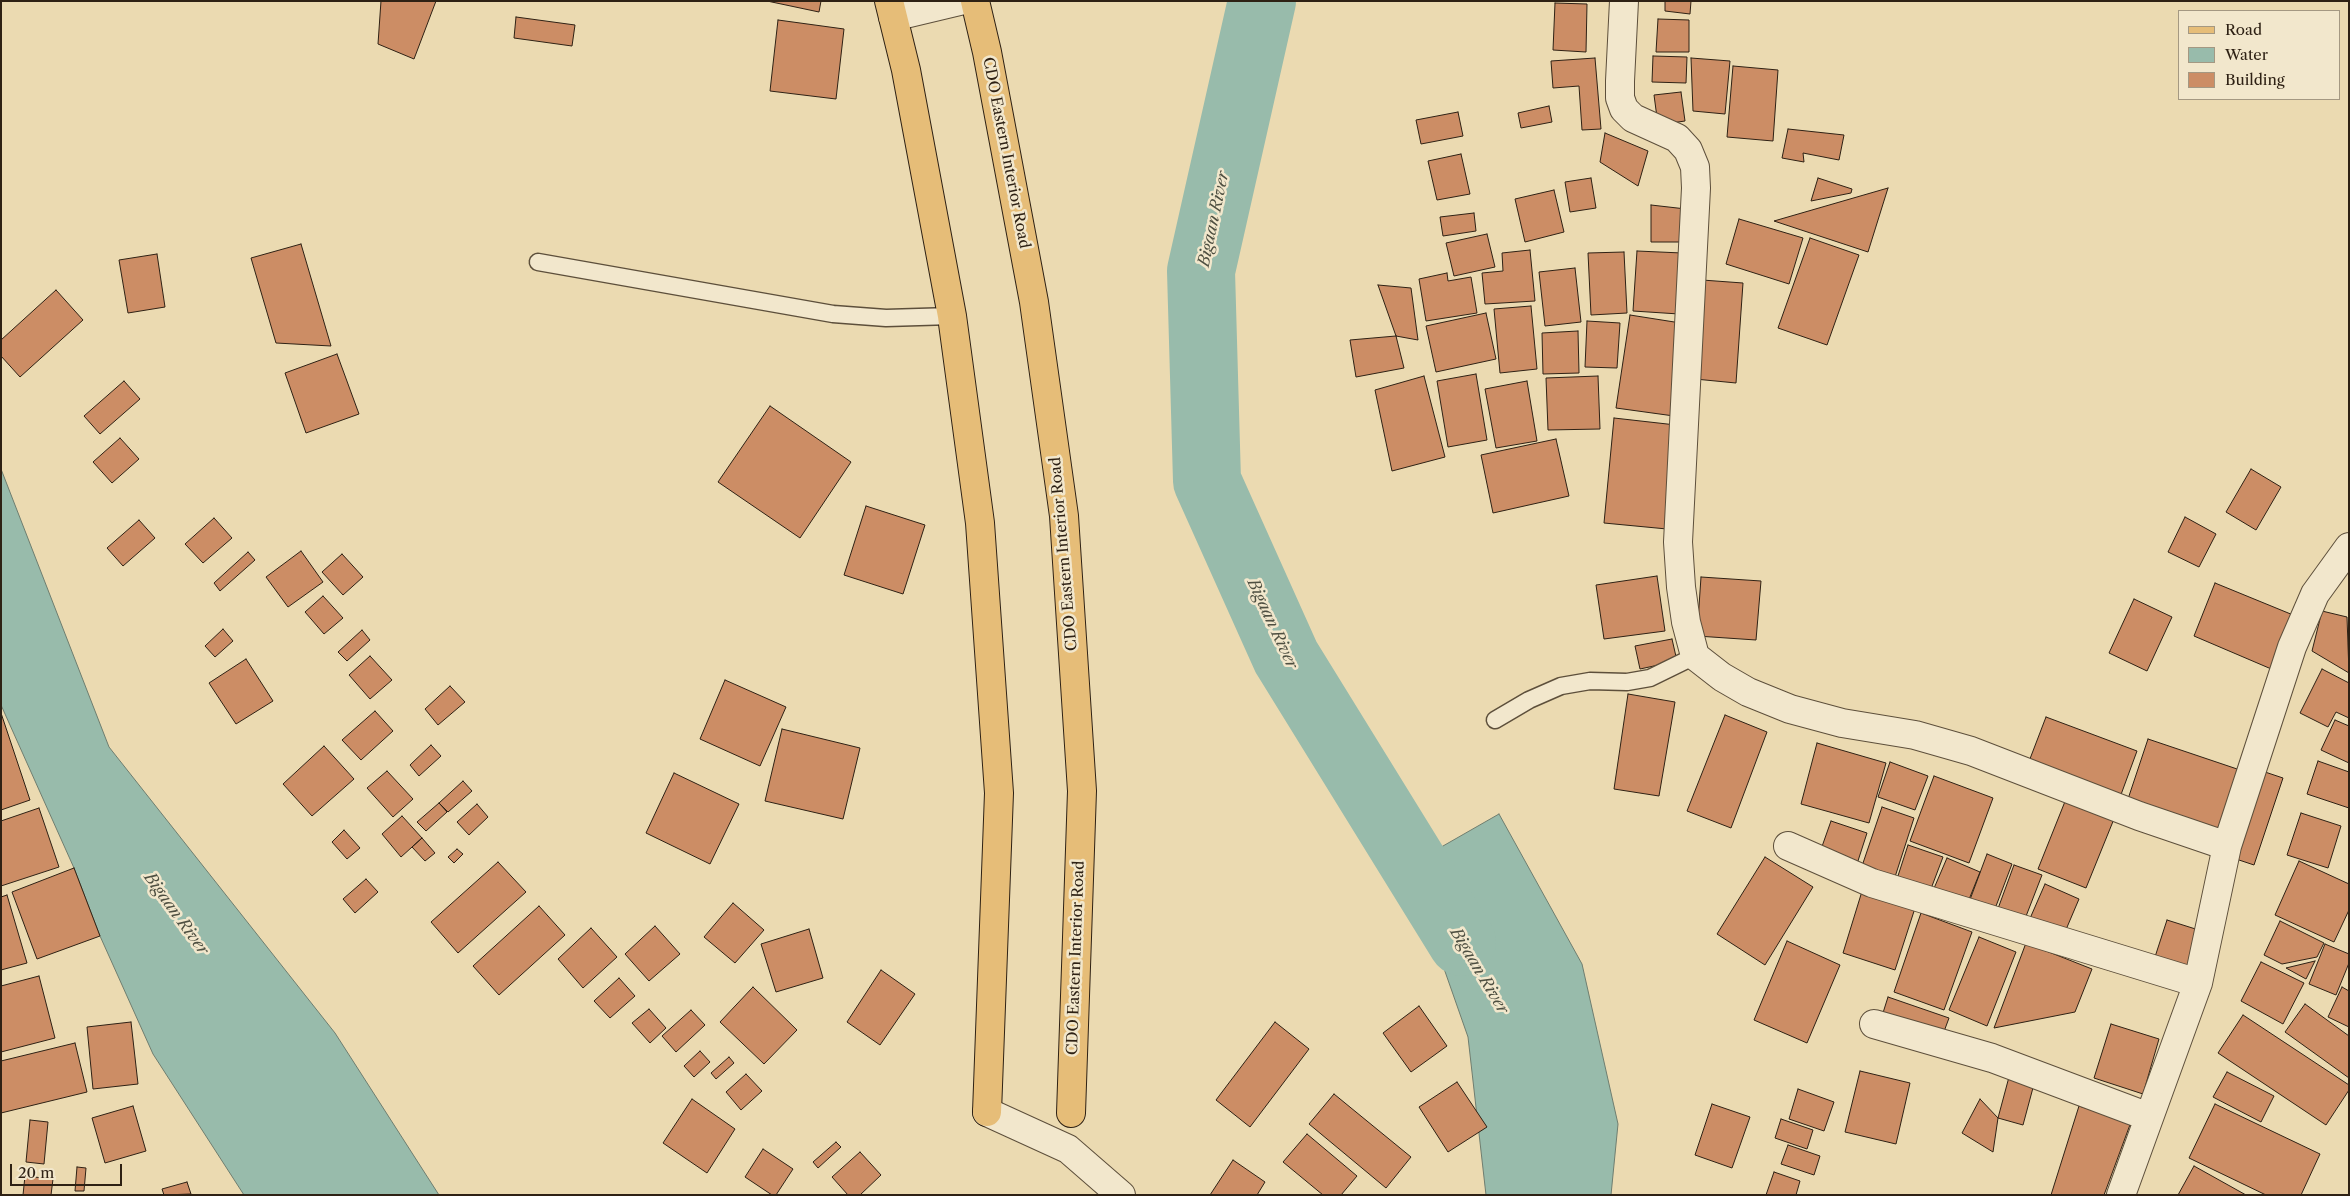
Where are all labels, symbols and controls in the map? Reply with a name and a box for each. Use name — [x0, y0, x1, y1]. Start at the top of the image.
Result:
legend — [2178, 10, 2340, 100]
text: Road — [2225, 20, 2262, 39]
text: Water — [2225, 45, 2268, 64]
street label: CDO Eastern Interior Road — [979, 56, 1033, 250]
text: Building — [2225, 70, 2285, 89]
water label: Bigaan River — [1194, 169, 1234, 269]
street label: CDO Eastern Interior Road — [1047, 456, 1081, 652]
water label: Bigaan River — [1243, 576, 1301, 672]
street label: CDO Eastern Interior Road — [1064, 860, 1088, 1056]
water label: Bigaan River — [140, 869, 212, 959]
water label: Bigaan River — [1446, 924, 1512, 1018]
scale bar — [12, 1154, 125, 1186]
text: 20 m — [18, 1163, 54, 1182]

